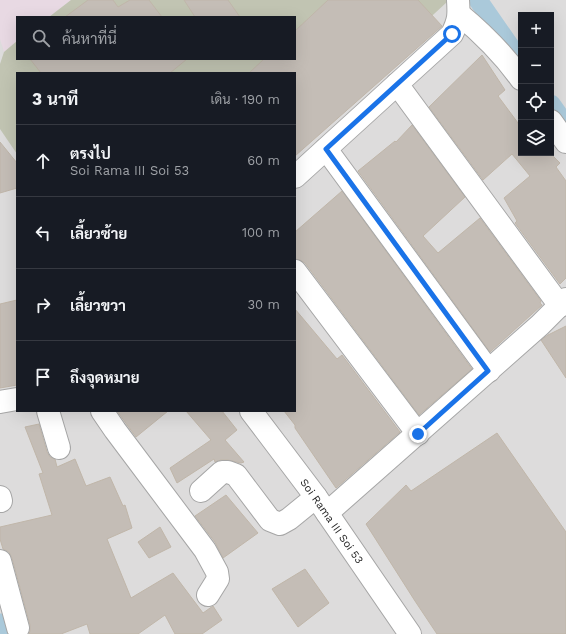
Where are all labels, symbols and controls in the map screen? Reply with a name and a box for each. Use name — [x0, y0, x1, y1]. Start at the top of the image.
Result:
map controls — [518, 12, 554, 156]
button: + — [518, 12, 554, 48]
search box — [16, 16, 296, 60]
route start — [443, 25, 461, 43]
icon: search — [30, 27, 52, 49]
text: ค้นหาที่นี่ — [62, 30, 117, 48]
button: − — [518, 48, 554, 84]
button: locate — [518, 84, 554, 120]
text: 3 นาที — [32, 89, 78, 109]
text: เดิน · 190 m — [210, 92, 280, 107]
button: layers — [518, 120, 554, 156]
text: ตรงไป — [70, 145, 111, 163]
icon: ahead — [32, 150, 54, 172]
text: 60 m — [247, 153, 280, 168]
text: Soi Rama III Soi 53 — [70, 163, 189, 178]
icon: left — [32, 222, 54, 244]
text: เลี้ยวซ้าย — [70, 225, 127, 243]
text: 100 m — [242, 225, 280, 240]
icon: right — [32, 294, 54, 316]
text: เลี้ยวขวา — [70, 297, 126, 315]
text: 30 m — [248, 297, 280, 312]
icon: arrive — [32, 366, 54, 388]
text: ถึงจุดหมาย — [70, 369, 140, 387]
route end — [409, 425, 427, 443]
street label: Soi Rama III Soi 53 — [297, 476, 366, 566]

